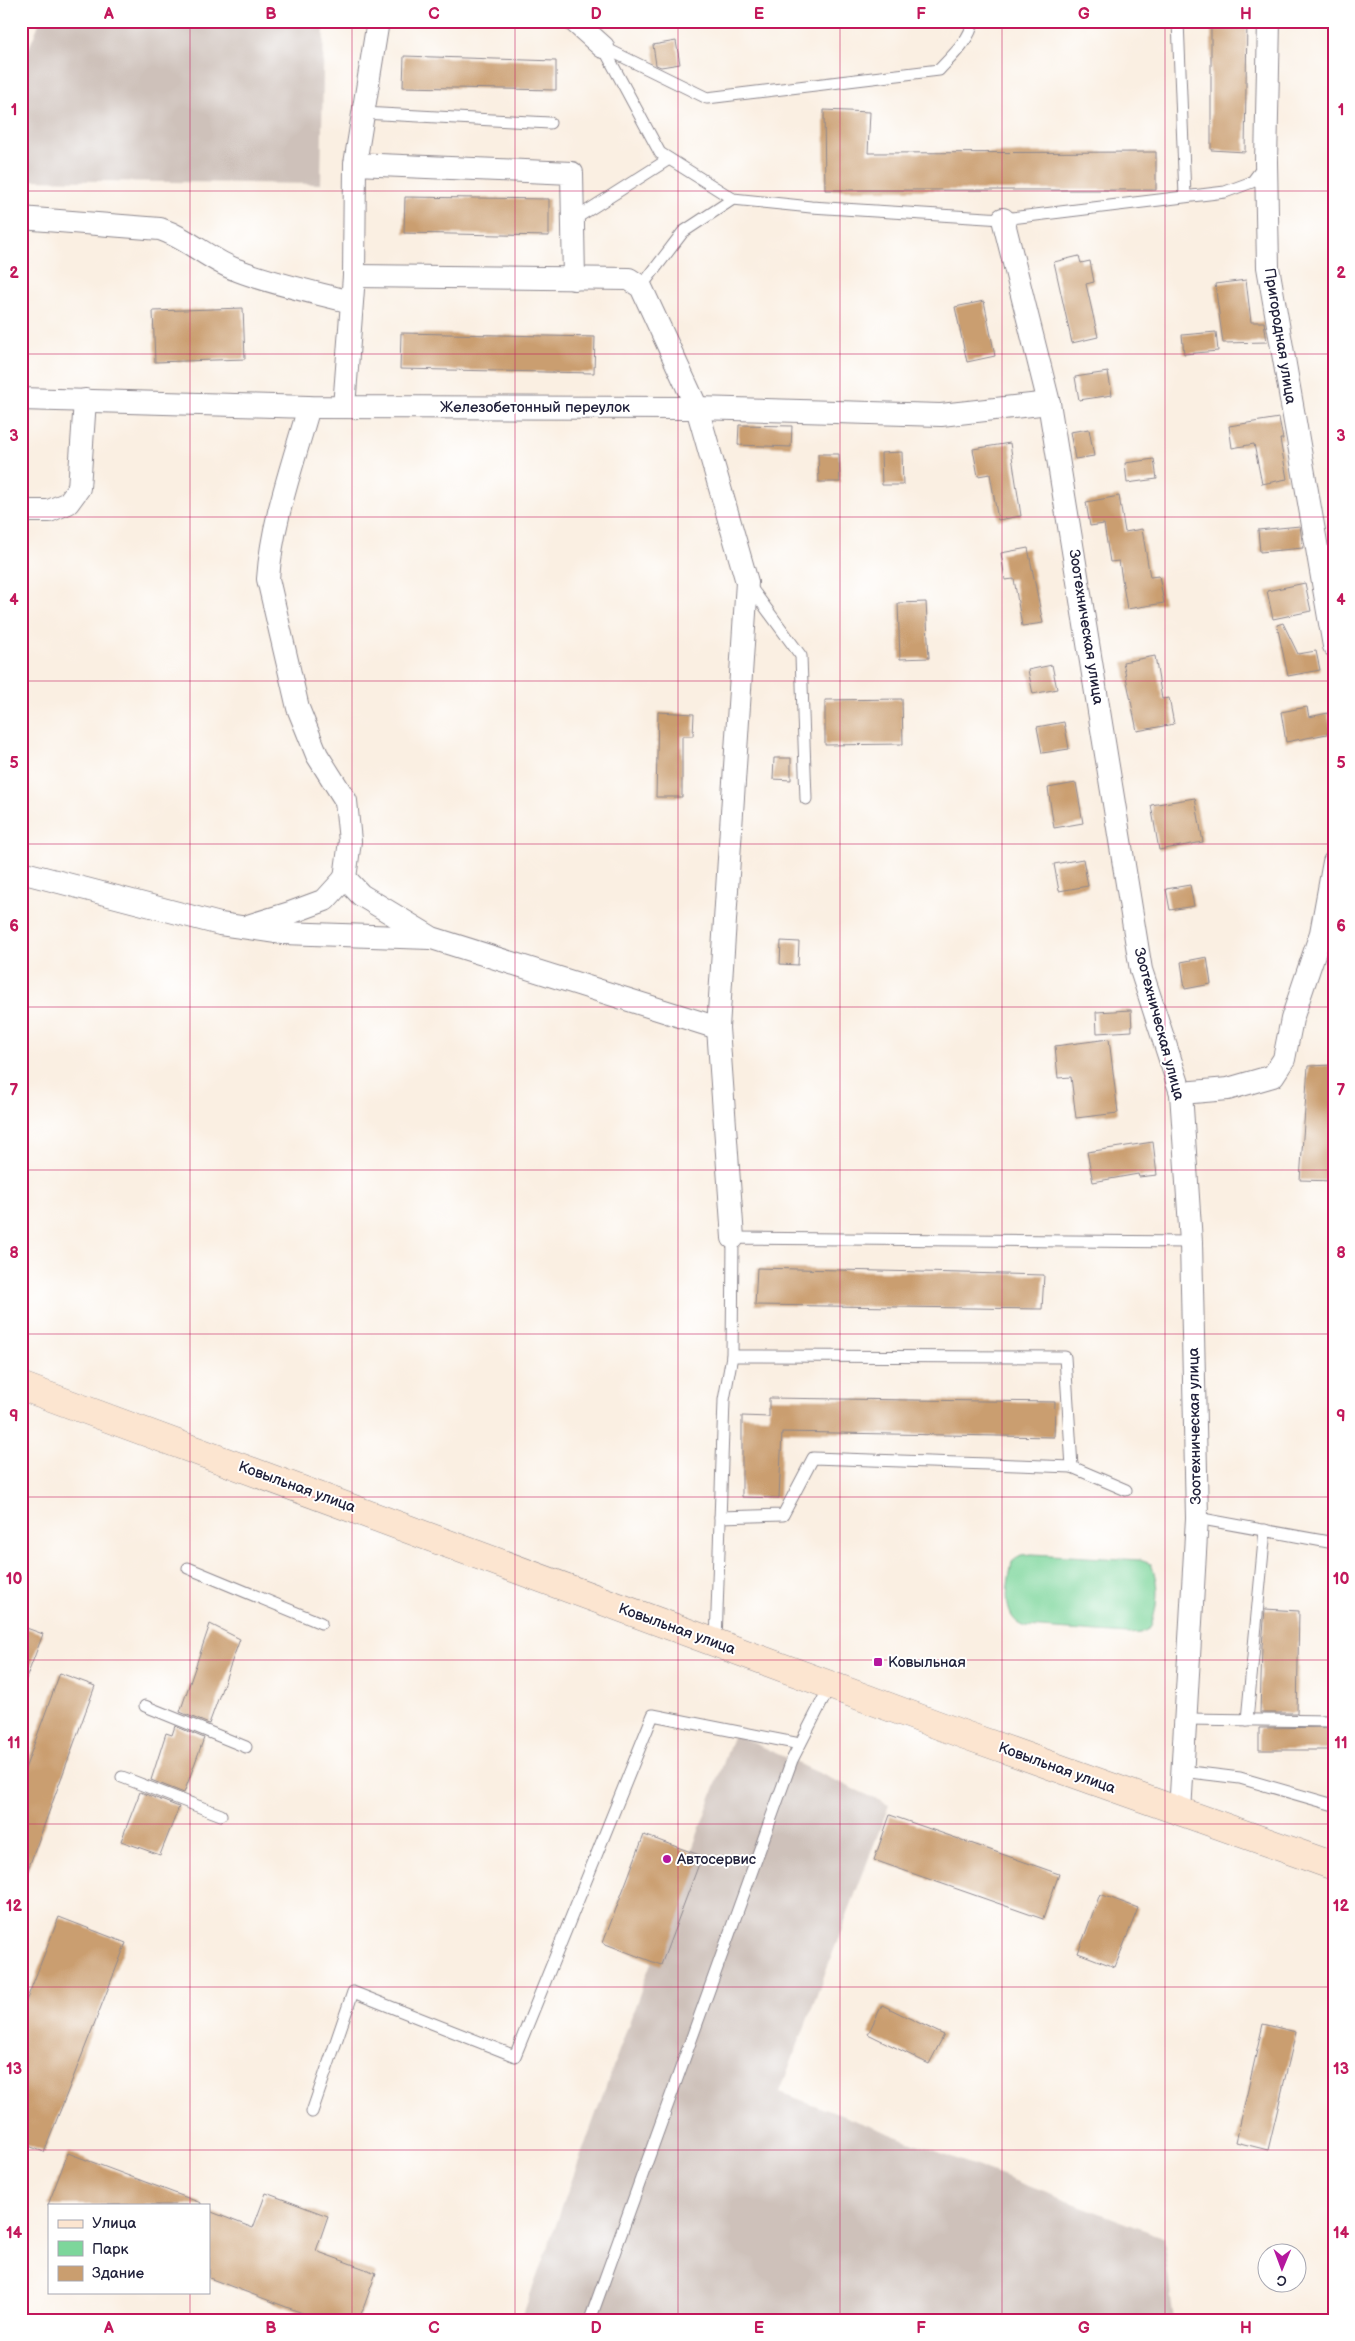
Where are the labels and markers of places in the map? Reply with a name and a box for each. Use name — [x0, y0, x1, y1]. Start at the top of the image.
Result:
place label: Ковыльная — [888, 1653, 966, 1672]
marker: Ковыльная — [872, 1656, 884, 1668]
place label: Автосервис — [676, 1850, 757, 1869]
marker: Автосервис — [661, 1853, 673, 1865]

